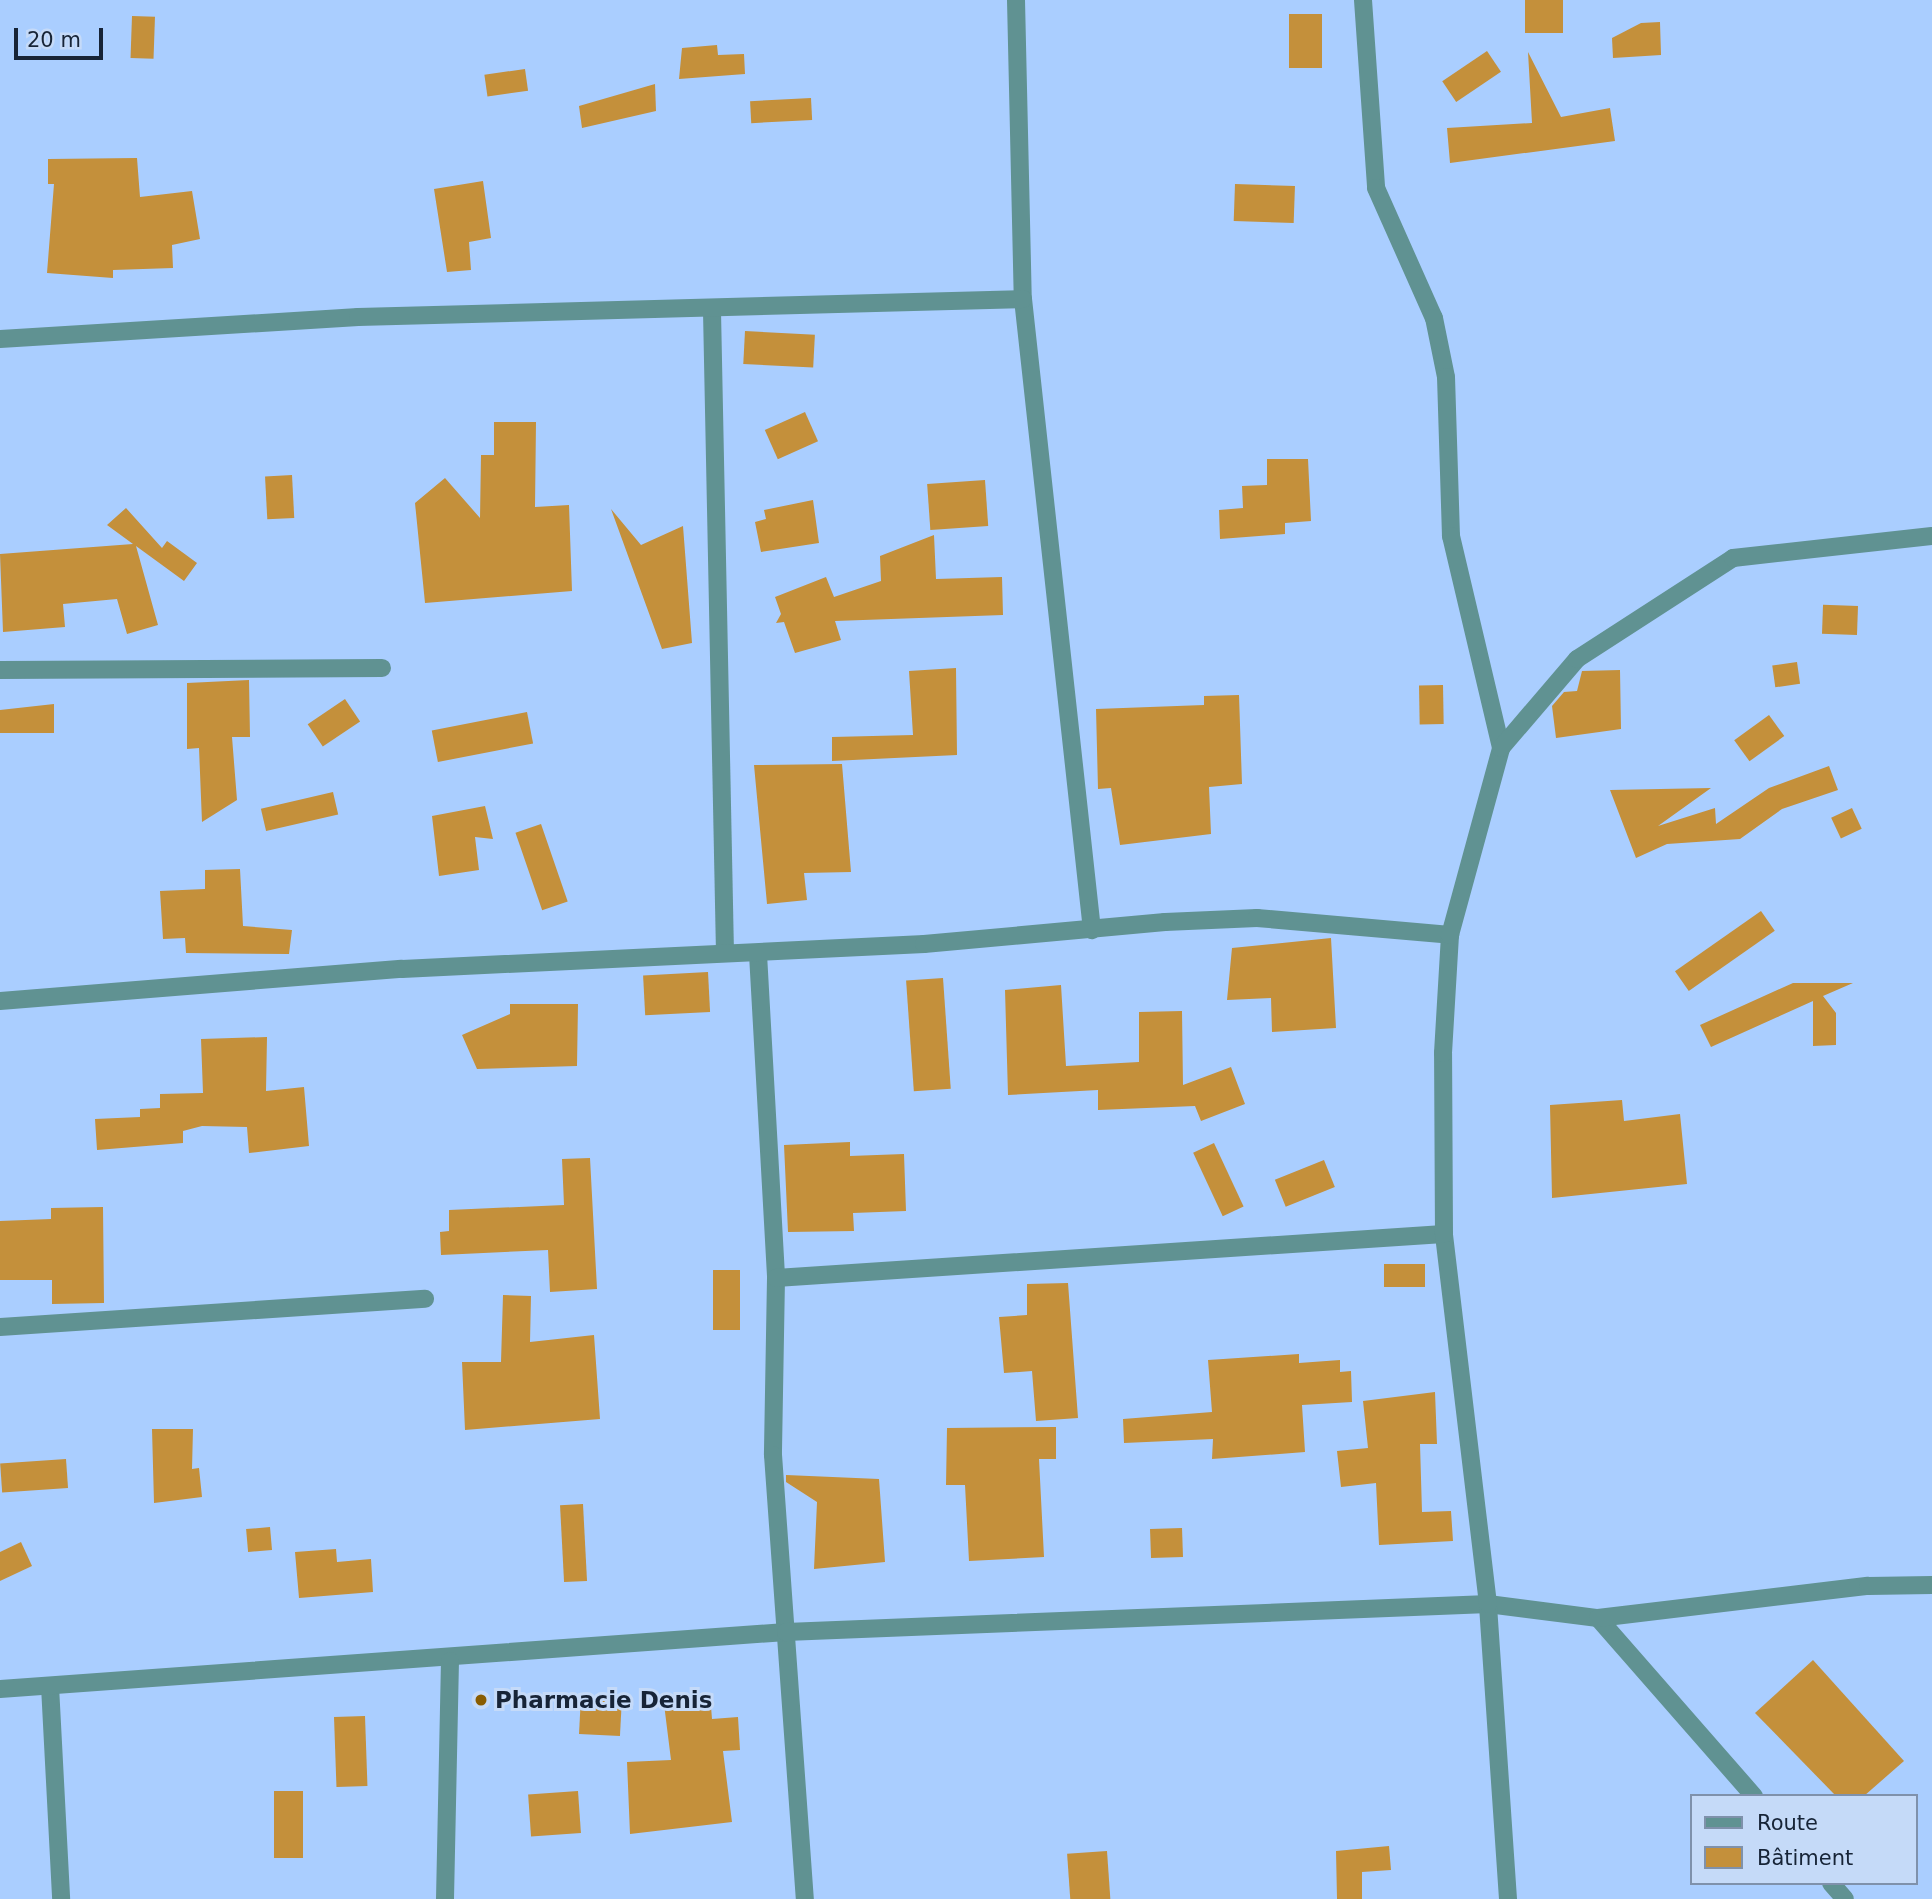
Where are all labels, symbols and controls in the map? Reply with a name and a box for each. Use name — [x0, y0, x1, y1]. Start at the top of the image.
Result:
scale bar — [18, 14, 107, 58]
text: 20 m — [27, 28, 81, 52]
place label: Pharmacie Denis — [495, 1686, 712, 1714]
marker: Pharmacie Denis — [473, 1692, 489, 1708]
legend — [1690, 1794, 1918, 1885]
text: Route — [1757, 1811, 1818, 1835]
text: Bâtiment — [1757, 1846, 1853, 1870]

